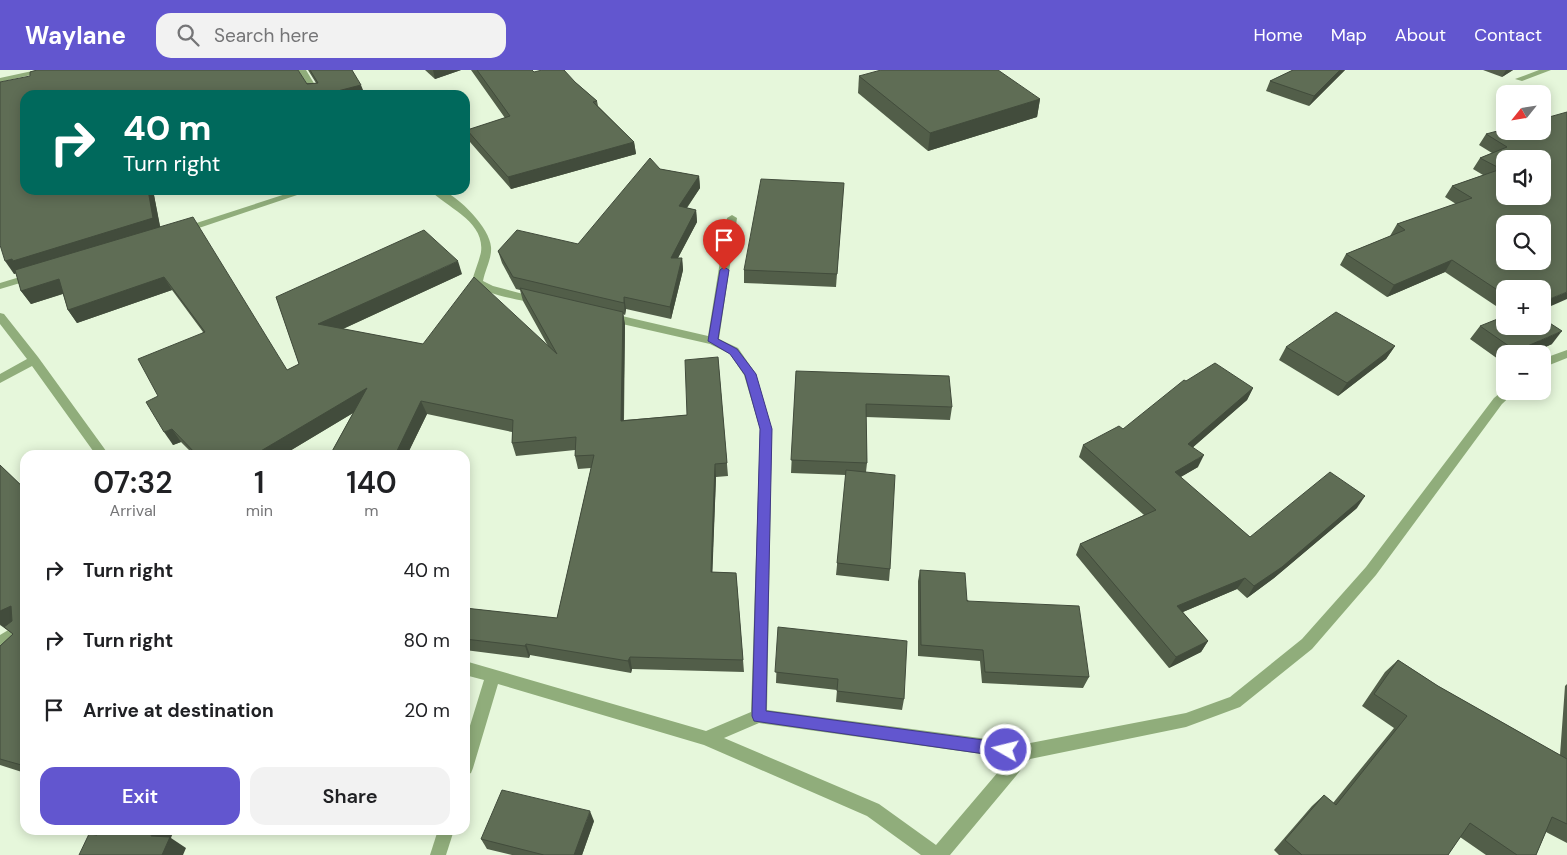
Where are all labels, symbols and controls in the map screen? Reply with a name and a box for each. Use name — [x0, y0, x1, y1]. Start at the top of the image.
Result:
search box — [156, 13, 506, 58]
text: Waylane — [25, 20, 126, 51]
icon: search — [174, 21, 202, 49]
text: Search here — [214, 23, 319, 48]
text: Home — [1253, 23, 1303, 47]
text: Map — [1331, 23, 1367, 47]
text: About — [1395, 23, 1446, 47]
text: Contact — [1474, 23, 1542, 47]
north arrow — [1496, 85, 1551, 140]
map controls — [1496, 85, 1551, 400]
text: 40 m — [123, 105, 212, 151]
icon: right — [40, 110, 105, 175]
text: Turn right — [123, 149, 220, 178]
button: sound — [1496, 150, 1551, 205]
button: search — [1496, 215, 1551, 270]
pin — [703, 219, 745, 270]
icon: arrive — [710, 226, 738, 254]
button: + — [1496, 280, 1551, 335]
button: − — [1496, 345, 1551, 400]
text: 07:32 — [93, 463, 172, 502]
text: 1 — [254, 463, 265, 502]
text: 140 — [346, 463, 397, 502]
text: Arrival — [110, 500, 156, 521]
text: min — [246, 500, 273, 521]
text: m — [364, 500, 379, 521]
icon: right — [40, 556, 68, 584]
text: Turn right — [83, 558, 173, 583]
text: 40 m — [403, 558, 450, 583]
icon: right — [40, 626, 68, 654]
text: Turn right — [83, 628, 173, 653]
text: 80 m — [403, 628, 450, 653]
icon: arrive — [40, 696, 68, 724]
text: Arrive at destination — [83, 698, 274, 723]
text: 20 m — [404, 698, 450, 723]
position arrow — [979, 723, 1031, 775]
button: Exit — [40, 767, 240, 825]
button: Share — [250, 767, 450, 825]

